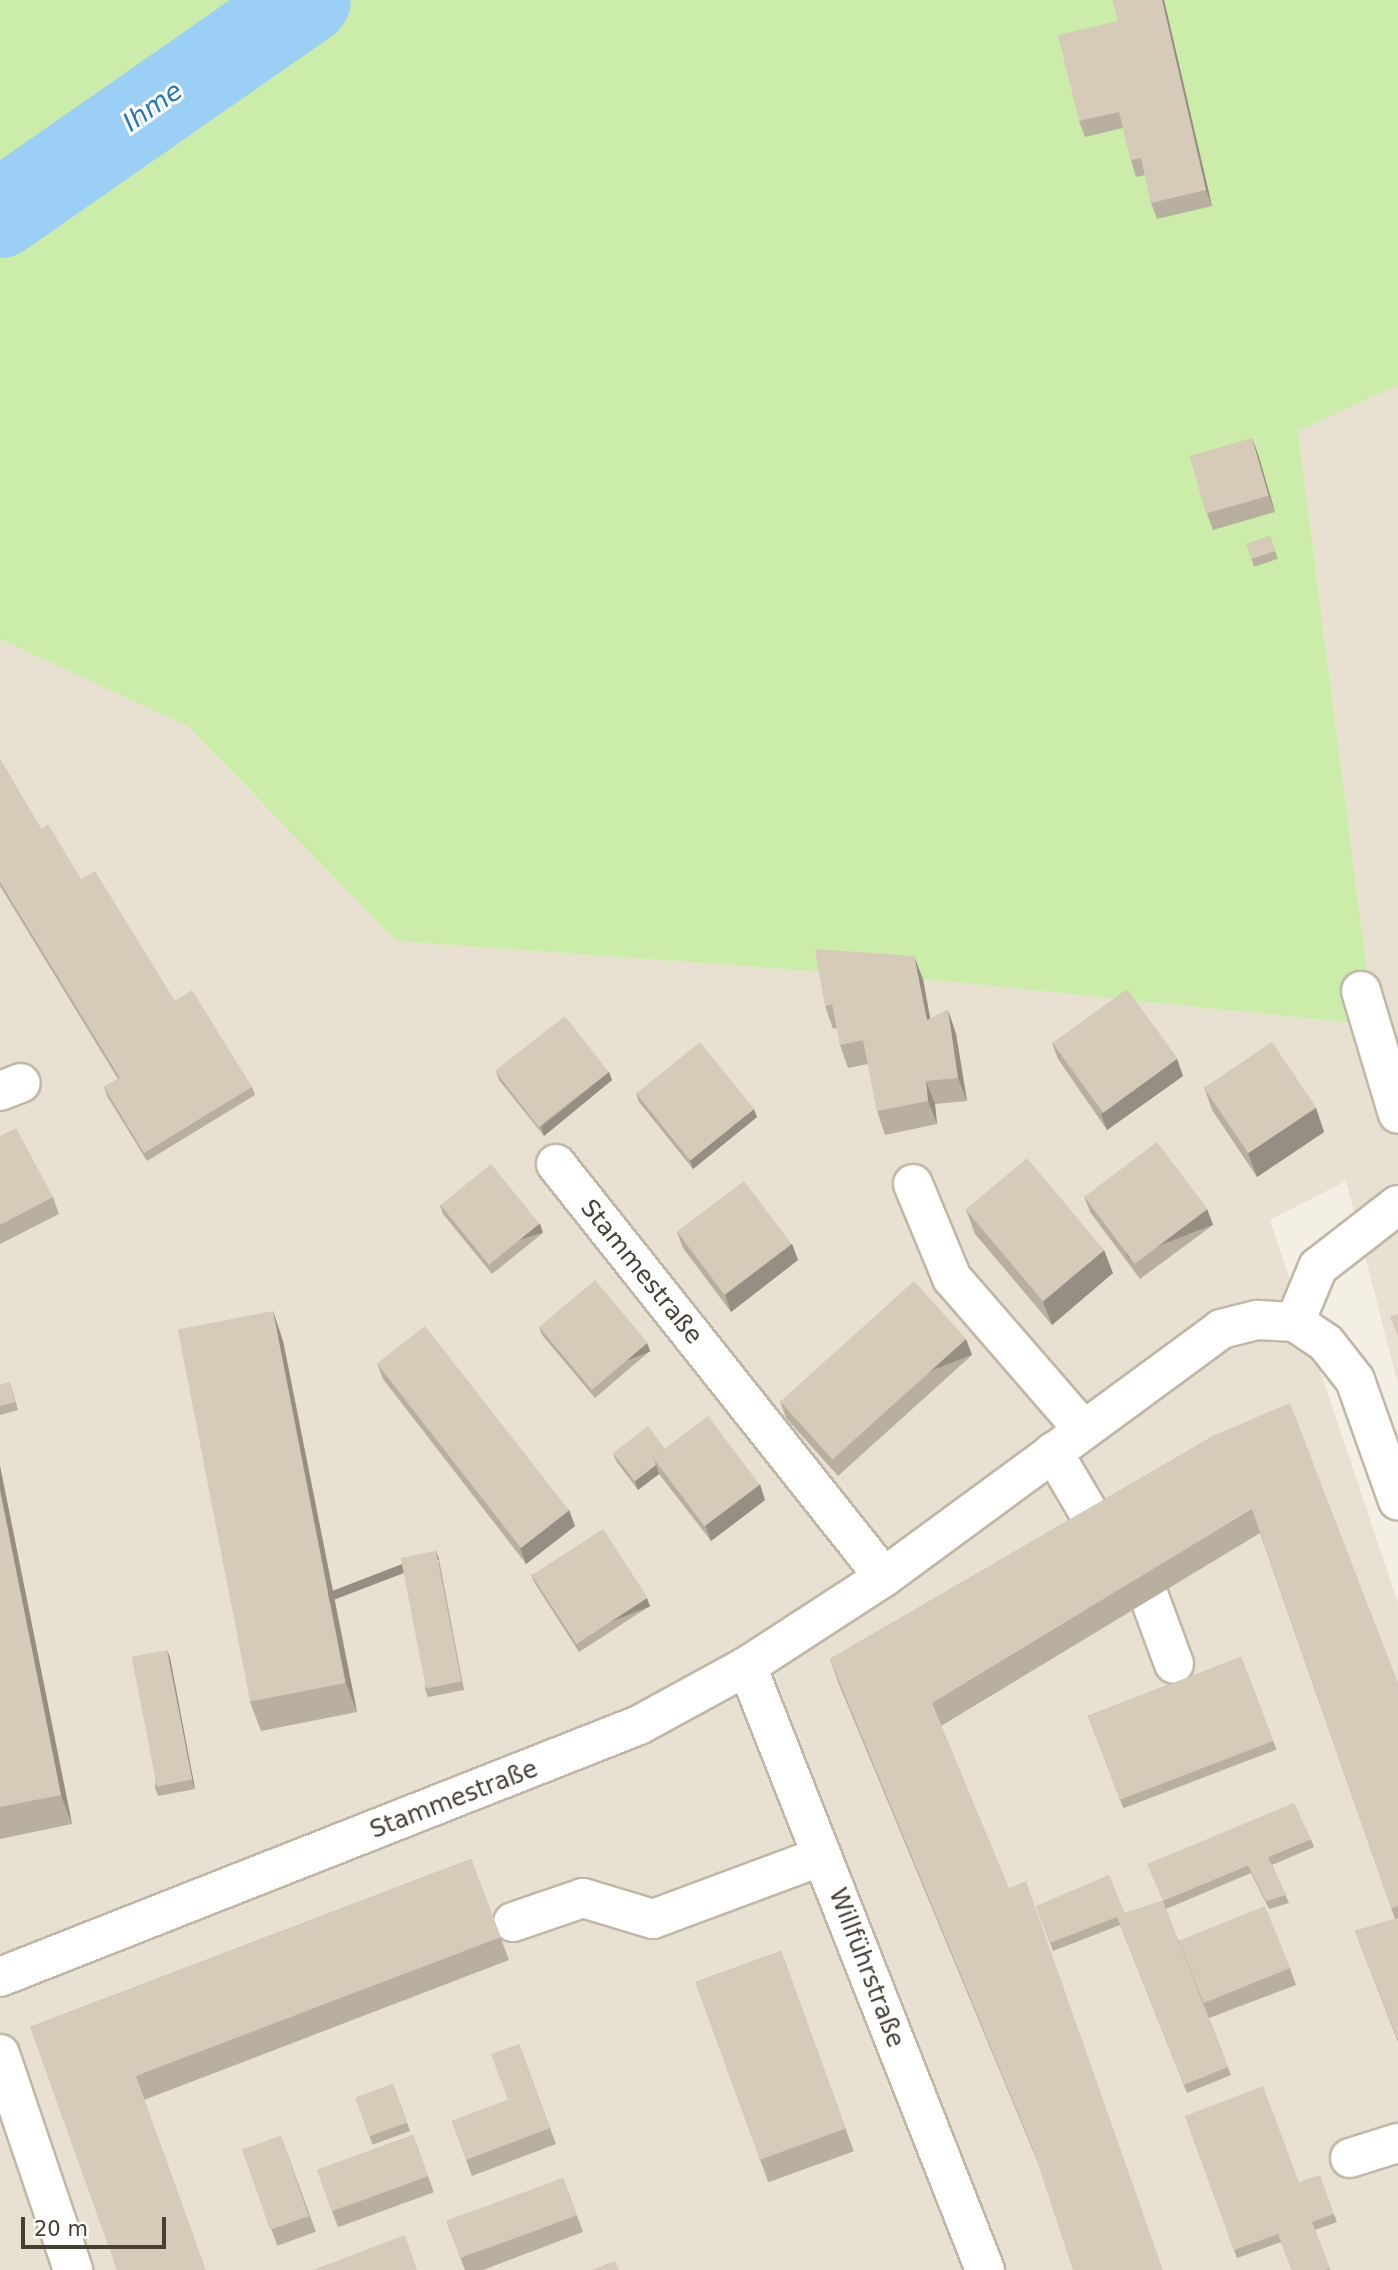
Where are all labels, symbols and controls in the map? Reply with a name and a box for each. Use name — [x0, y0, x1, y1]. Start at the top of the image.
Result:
water label: Ihme — [117, 75, 189, 139]
street label: Stammestraße — [574, 1194, 708, 1350]
street label: Stammestraße — [366, 1755, 542, 1845]
street label: Willführstraße — [822, 1884, 910, 2052]
scale bar — [24, 2204, 170, 2248]
text: 20 m — [34, 2217, 88, 2241]

